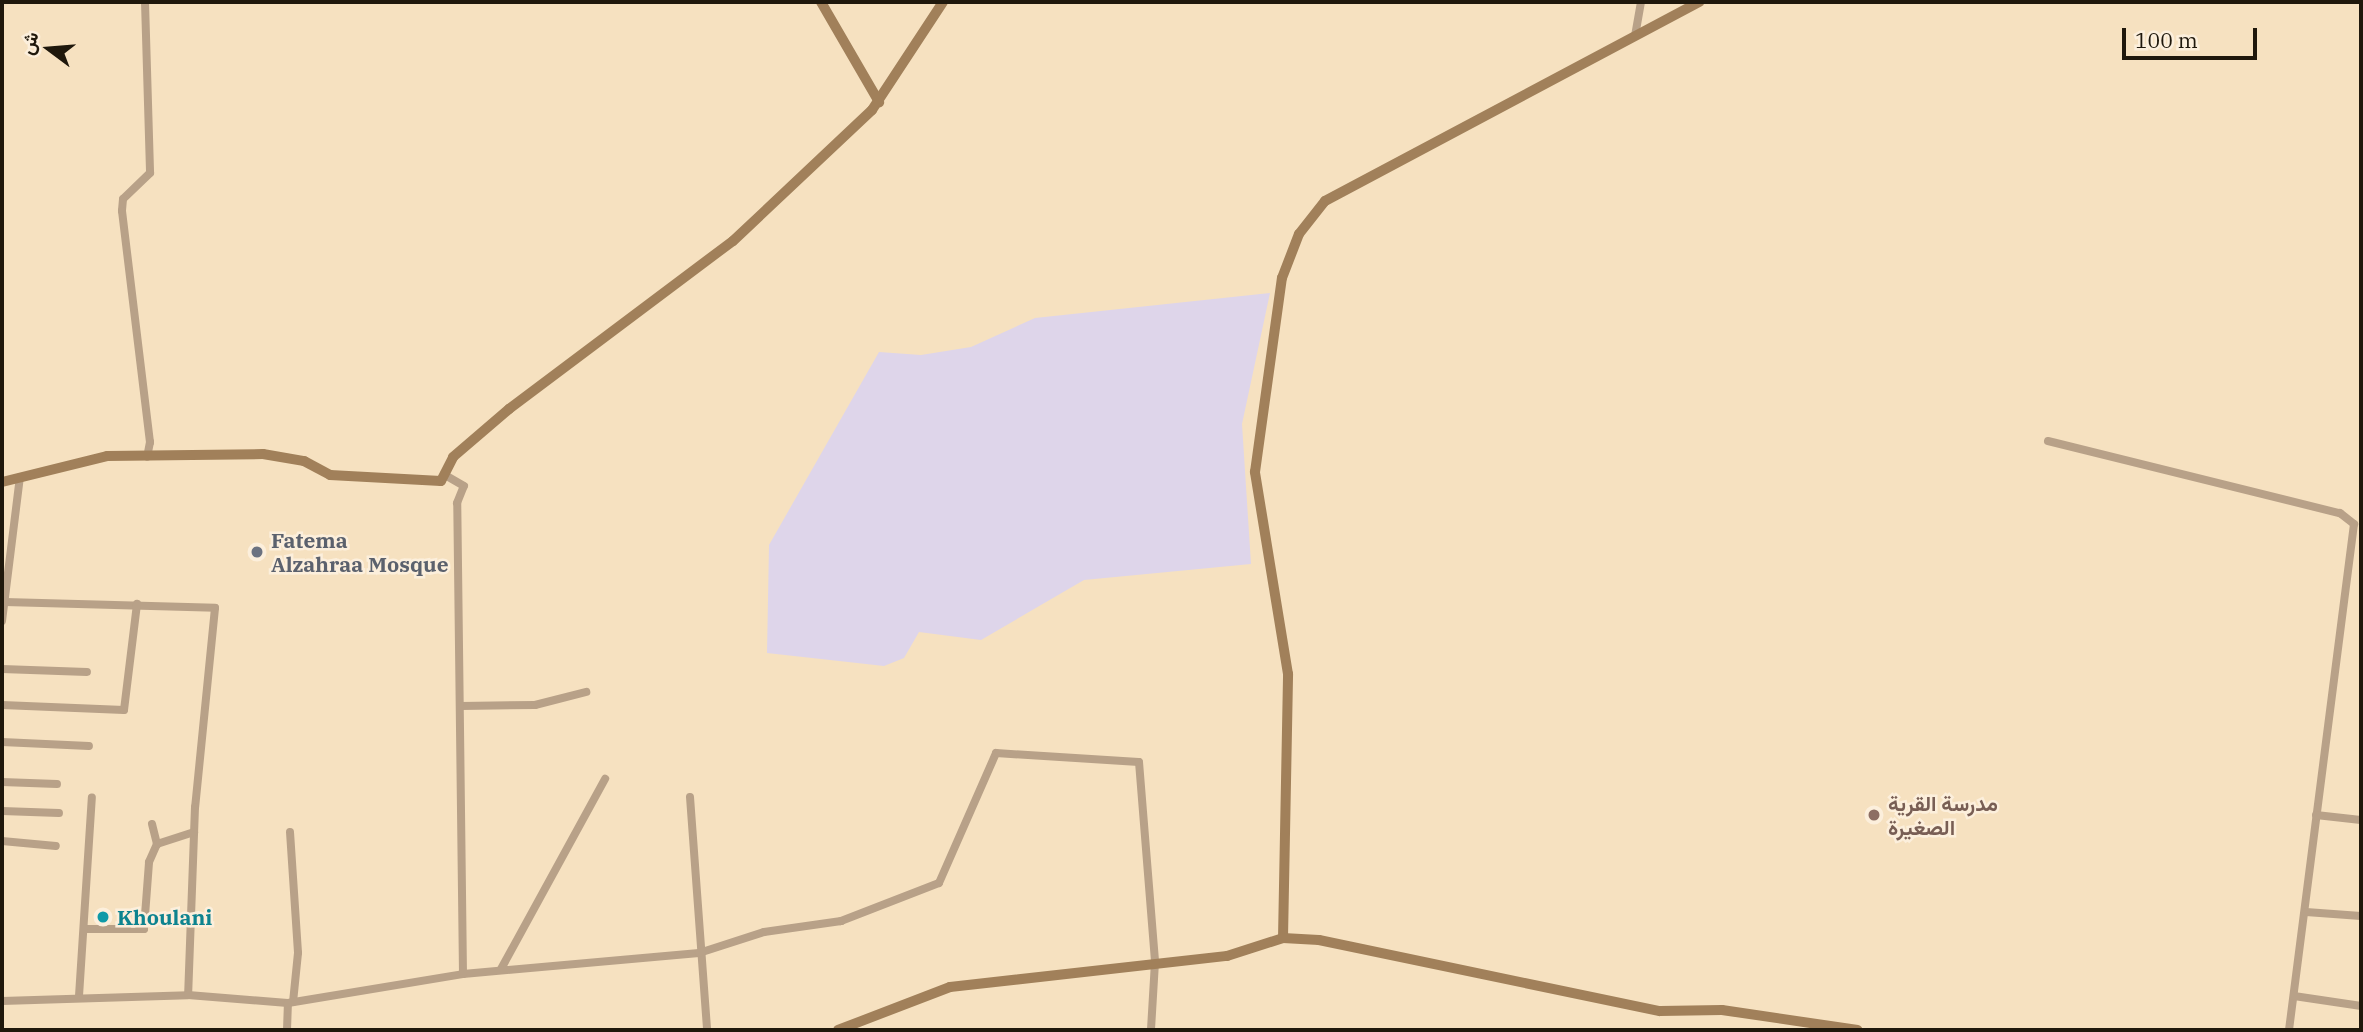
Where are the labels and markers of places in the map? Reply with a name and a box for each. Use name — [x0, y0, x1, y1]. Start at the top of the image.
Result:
place label: Fatema Alzahraa Mosque — [271, 527, 449, 577]
marker: Fatema Alzahraa Mosque — [249, 544, 265, 560]
place label: مدرسة القرية الصغيرة — [1888, 790, 1998, 840]
marker: مدرسة القرية الصغيرة — [1866, 807, 1882, 823]
place label: Khoulani — [117, 904, 212, 930]
marker: Khoulani — [95, 909, 111, 925]

